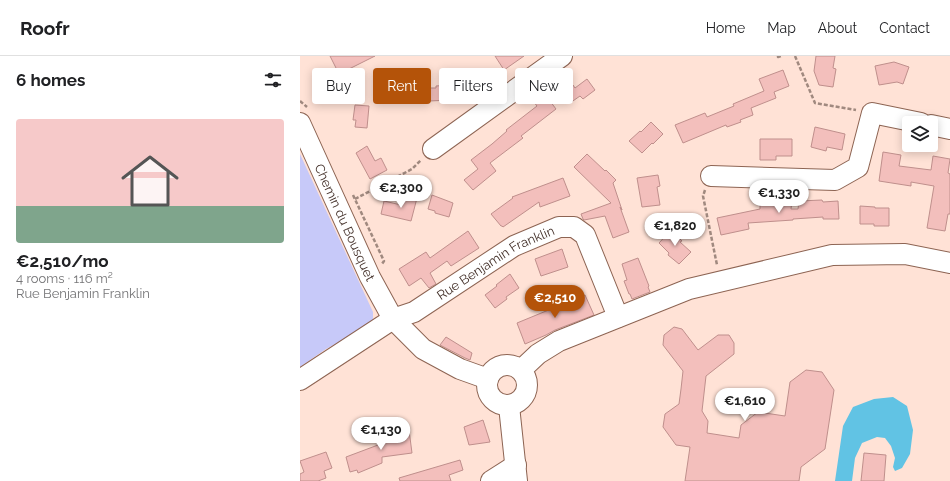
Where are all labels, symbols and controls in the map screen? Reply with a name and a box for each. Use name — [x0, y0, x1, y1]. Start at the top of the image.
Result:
text: Roofr — [20, 17, 70, 39]
text: Home — [706, 20, 745, 36]
text: Map — [767, 20, 796, 36]
text: About — [818, 20, 857, 36]
text: Contact — [879, 20, 930, 36]
chip: Buy — [312, 68, 365, 104]
chip: Rent — [373, 68, 431, 104]
chip: Filters — [439, 68, 507, 104]
chip: New — [515, 68, 573, 104]
icon: filters — [262, 69, 284, 91]
text: 6 homes — [16, 70, 85, 90]
map controls — [902, 116, 938, 152]
button: layers — [902, 116, 938, 152]
icon: home — [114, 145, 186, 217]
street label: Chemin du Bousquet — [312, 161, 378, 284]
pin: €2,300 — [368, 175, 434, 209]
text: €2,300 — [379, 180, 423, 195]
pin: €1,330 — [746, 180, 812, 214]
text: €1,330 — [758, 185, 800, 200]
pin: €1,820 — [642, 213, 708, 247]
text: €1,820 — [654, 218, 696, 233]
street label: Rue Benjamin Franklin — [434, 223, 557, 303]
text: €2,510/mo — [16, 251, 109, 271]
text: 4 rooms · 116 m² — [16, 271, 113, 286]
pin: €2,510 — [522, 285, 588, 319]
text: Rue Benjamin Franklin — [16, 286, 150, 301]
text: €2,510 — [534, 290, 576, 305]
pin: €1,610 — [712, 388, 778, 422]
text: €1,610 — [724, 393, 766, 408]
pin: €1,130 — [348, 417, 414, 451]
text: €1,130 — [360, 422, 402, 437]

